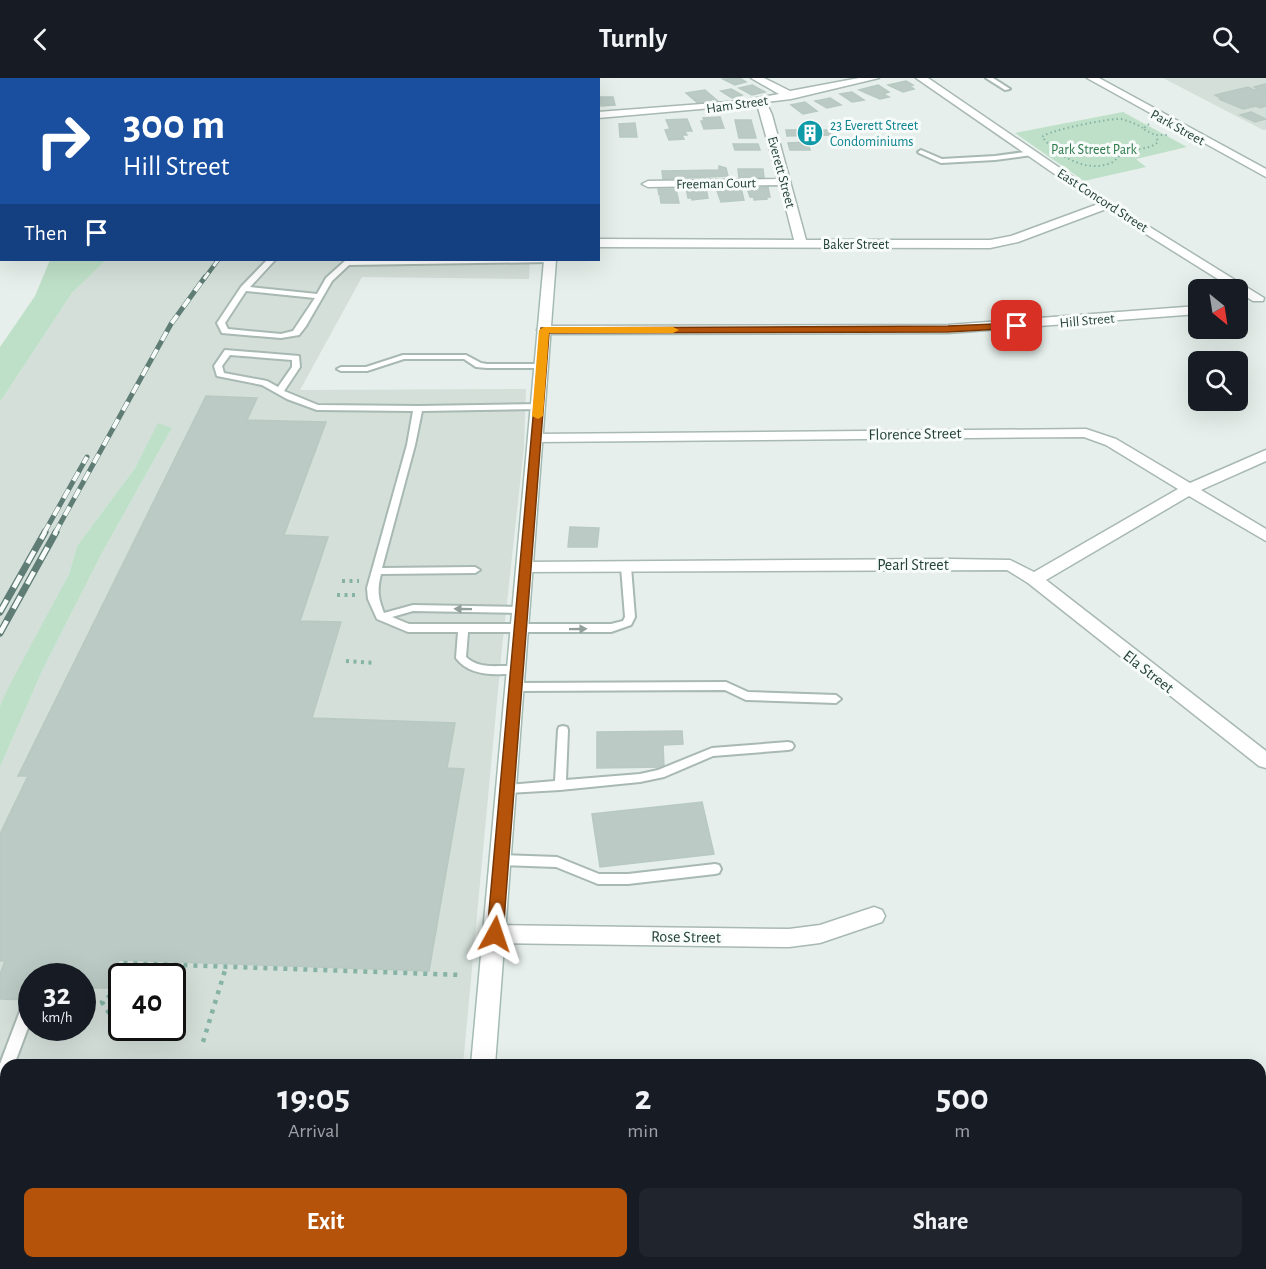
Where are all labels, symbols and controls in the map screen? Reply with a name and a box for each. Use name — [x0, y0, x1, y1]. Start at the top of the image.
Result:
icon: back — [24, 23, 57, 56]
icon: search — [1209, 23, 1242, 56]
text: Turnly — [599, 25, 667, 52]
street label: Ham Street — [705, 94, 769, 116]
icon: right — [24, 102, 102, 180]
text: 300 m — [123, 104, 225, 146]
street label: Park Street — [1148, 107, 1207, 149]
building icon: 23 Everett Street Condominiums — [795, 118, 825, 148]
place label: 23 Everett Street Condominiums — [830, 119, 919, 149]
street label: Everett Street — [765, 135, 797, 210]
park label: Park Street Park — [1051, 143, 1138, 157]
text: Hill Street — [123, 153, 229, 180]
street label: East Concord Street — [1055, 166, 1151, 236]
street label: Freeman Court — [676, 176, 757, 192]
icon: arrive — [80, 216, 113, 249]
text: Then — [24, 222, 68, 244]
street label: Baker Street — [823, 238, 890, 252]
north arrow — [1188, 279, 1248, 339]
map controls — [1188, 279, 1248, 411]
pin — [991, 300, 1042, 351]
icon: arrive — [1000, 309, 1033, 342]
street label: Hill Street — [1059, 312, 1116, 330]
button: search — [1188, 351, 1248, 411]
street label: Florence Street — [868, 425, 962, 443]
street label: Pearl Street — [877, 557, 949, 573]
one-way arrow — [453, 604, 472, 614]
one-way arrow — [568, 624, 587, 634]
street label: Ela Street — [1120, 647, 1177, 696]
position arrow — [463, 902, 527, 966]
street label: Rose Street — [651, 928, 721, 946]
speed limit sign: 40 — [108, 963, 186, 1041]
text: 32 — [43, 980, 71, 1010]
text: km/h — [42, 1010, 72, 1025]
text: 19:05 — [277, 1080, 350, 1116]
text: 2 — [634, 1080, 651, 1116]
text: 500 — [936, 1080, 989, 1116]
text: Arrival — [288, 1121, 339, 1141]
text: min — [627, 1121, 658, 1141]
text: m — [954, 1121, 970, 1141]
button: Exit — [24, 1188, 627, 1257]
button: Share — [639, 1188, 1242, 1257]

